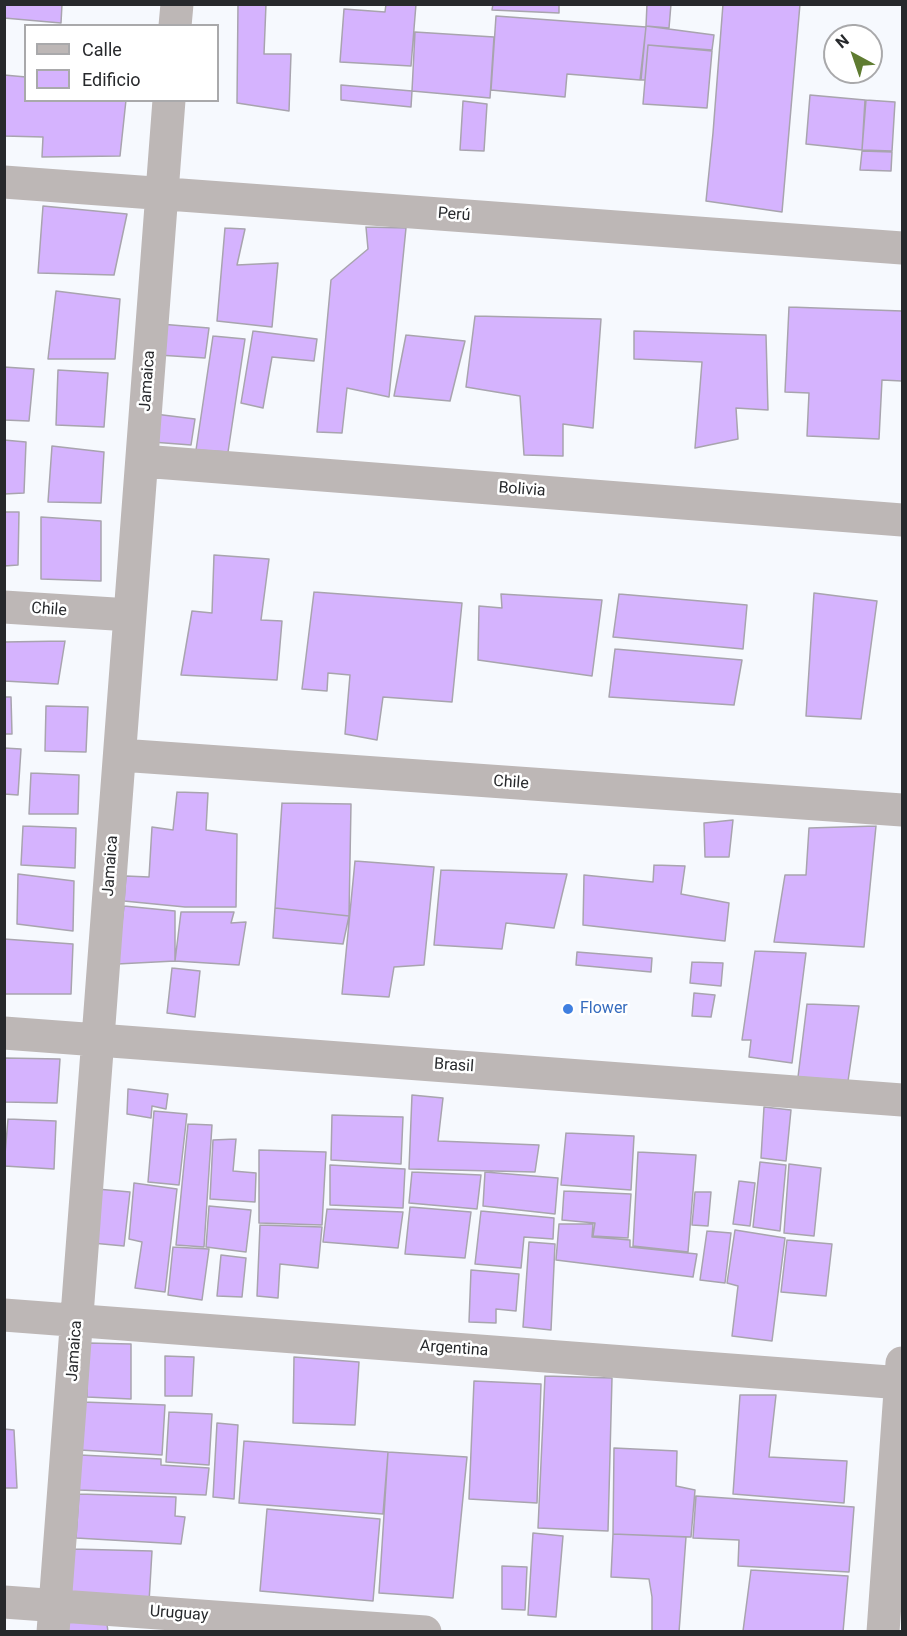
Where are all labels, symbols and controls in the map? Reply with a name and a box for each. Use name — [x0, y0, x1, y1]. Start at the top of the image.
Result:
legend — [24, 24, 219, 102]
north arrow — [823, 24, 883, 84]
text: N — [832, 30, 853, 52]
text: Calle — [82, 39, 122, 60]
text: Edificio — [82, 69, 141, 90]
street label: Perú — [437, 204, 471, 226]
street label: Jamaica — [136, 350, 160, 412]
street label: Bolivia — [498, 479, 546, 501]
street label: Chile — [31, 599, 67, 621]
street label: Chile — [493, 772, 529, 794]
street label: Jamaica — [99, 835, 123, 897]
place label: Flower — [580, 999, 628, 1019]
marker: Flower — [561, 1002, 575, 1016]
street label: Brasil — [433, 1055, 475, 1077]
street label: Jamaica — [63, 1320, 87, 1382]
street label: Argentina — [419, 1337, 489, 1361]
street label: Uruguay — [149, 1602, 209, 1626]

